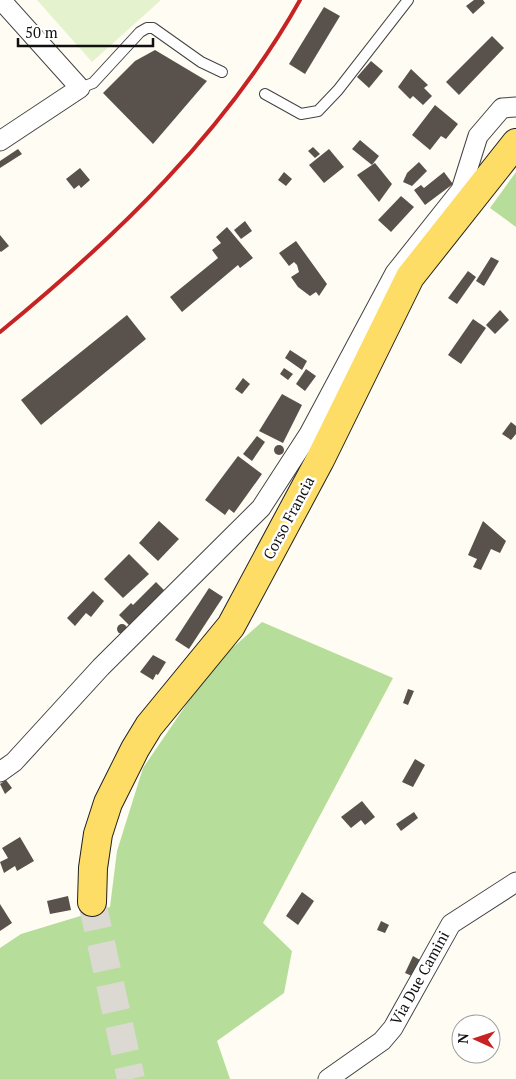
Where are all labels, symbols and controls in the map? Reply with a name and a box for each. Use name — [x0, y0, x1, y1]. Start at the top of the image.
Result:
scale bar — [18, 15, 152, 47]
text: 50 m — [25, 22, 58, 42]
street label: Corso Francia — [258, 472, 319, 563]
street label: Via Due Camini — [385, 927, 453, 1028]
north arrow — [451, 1014, 501, 1064]
text: N — [453, 1032, 472, 1044]

